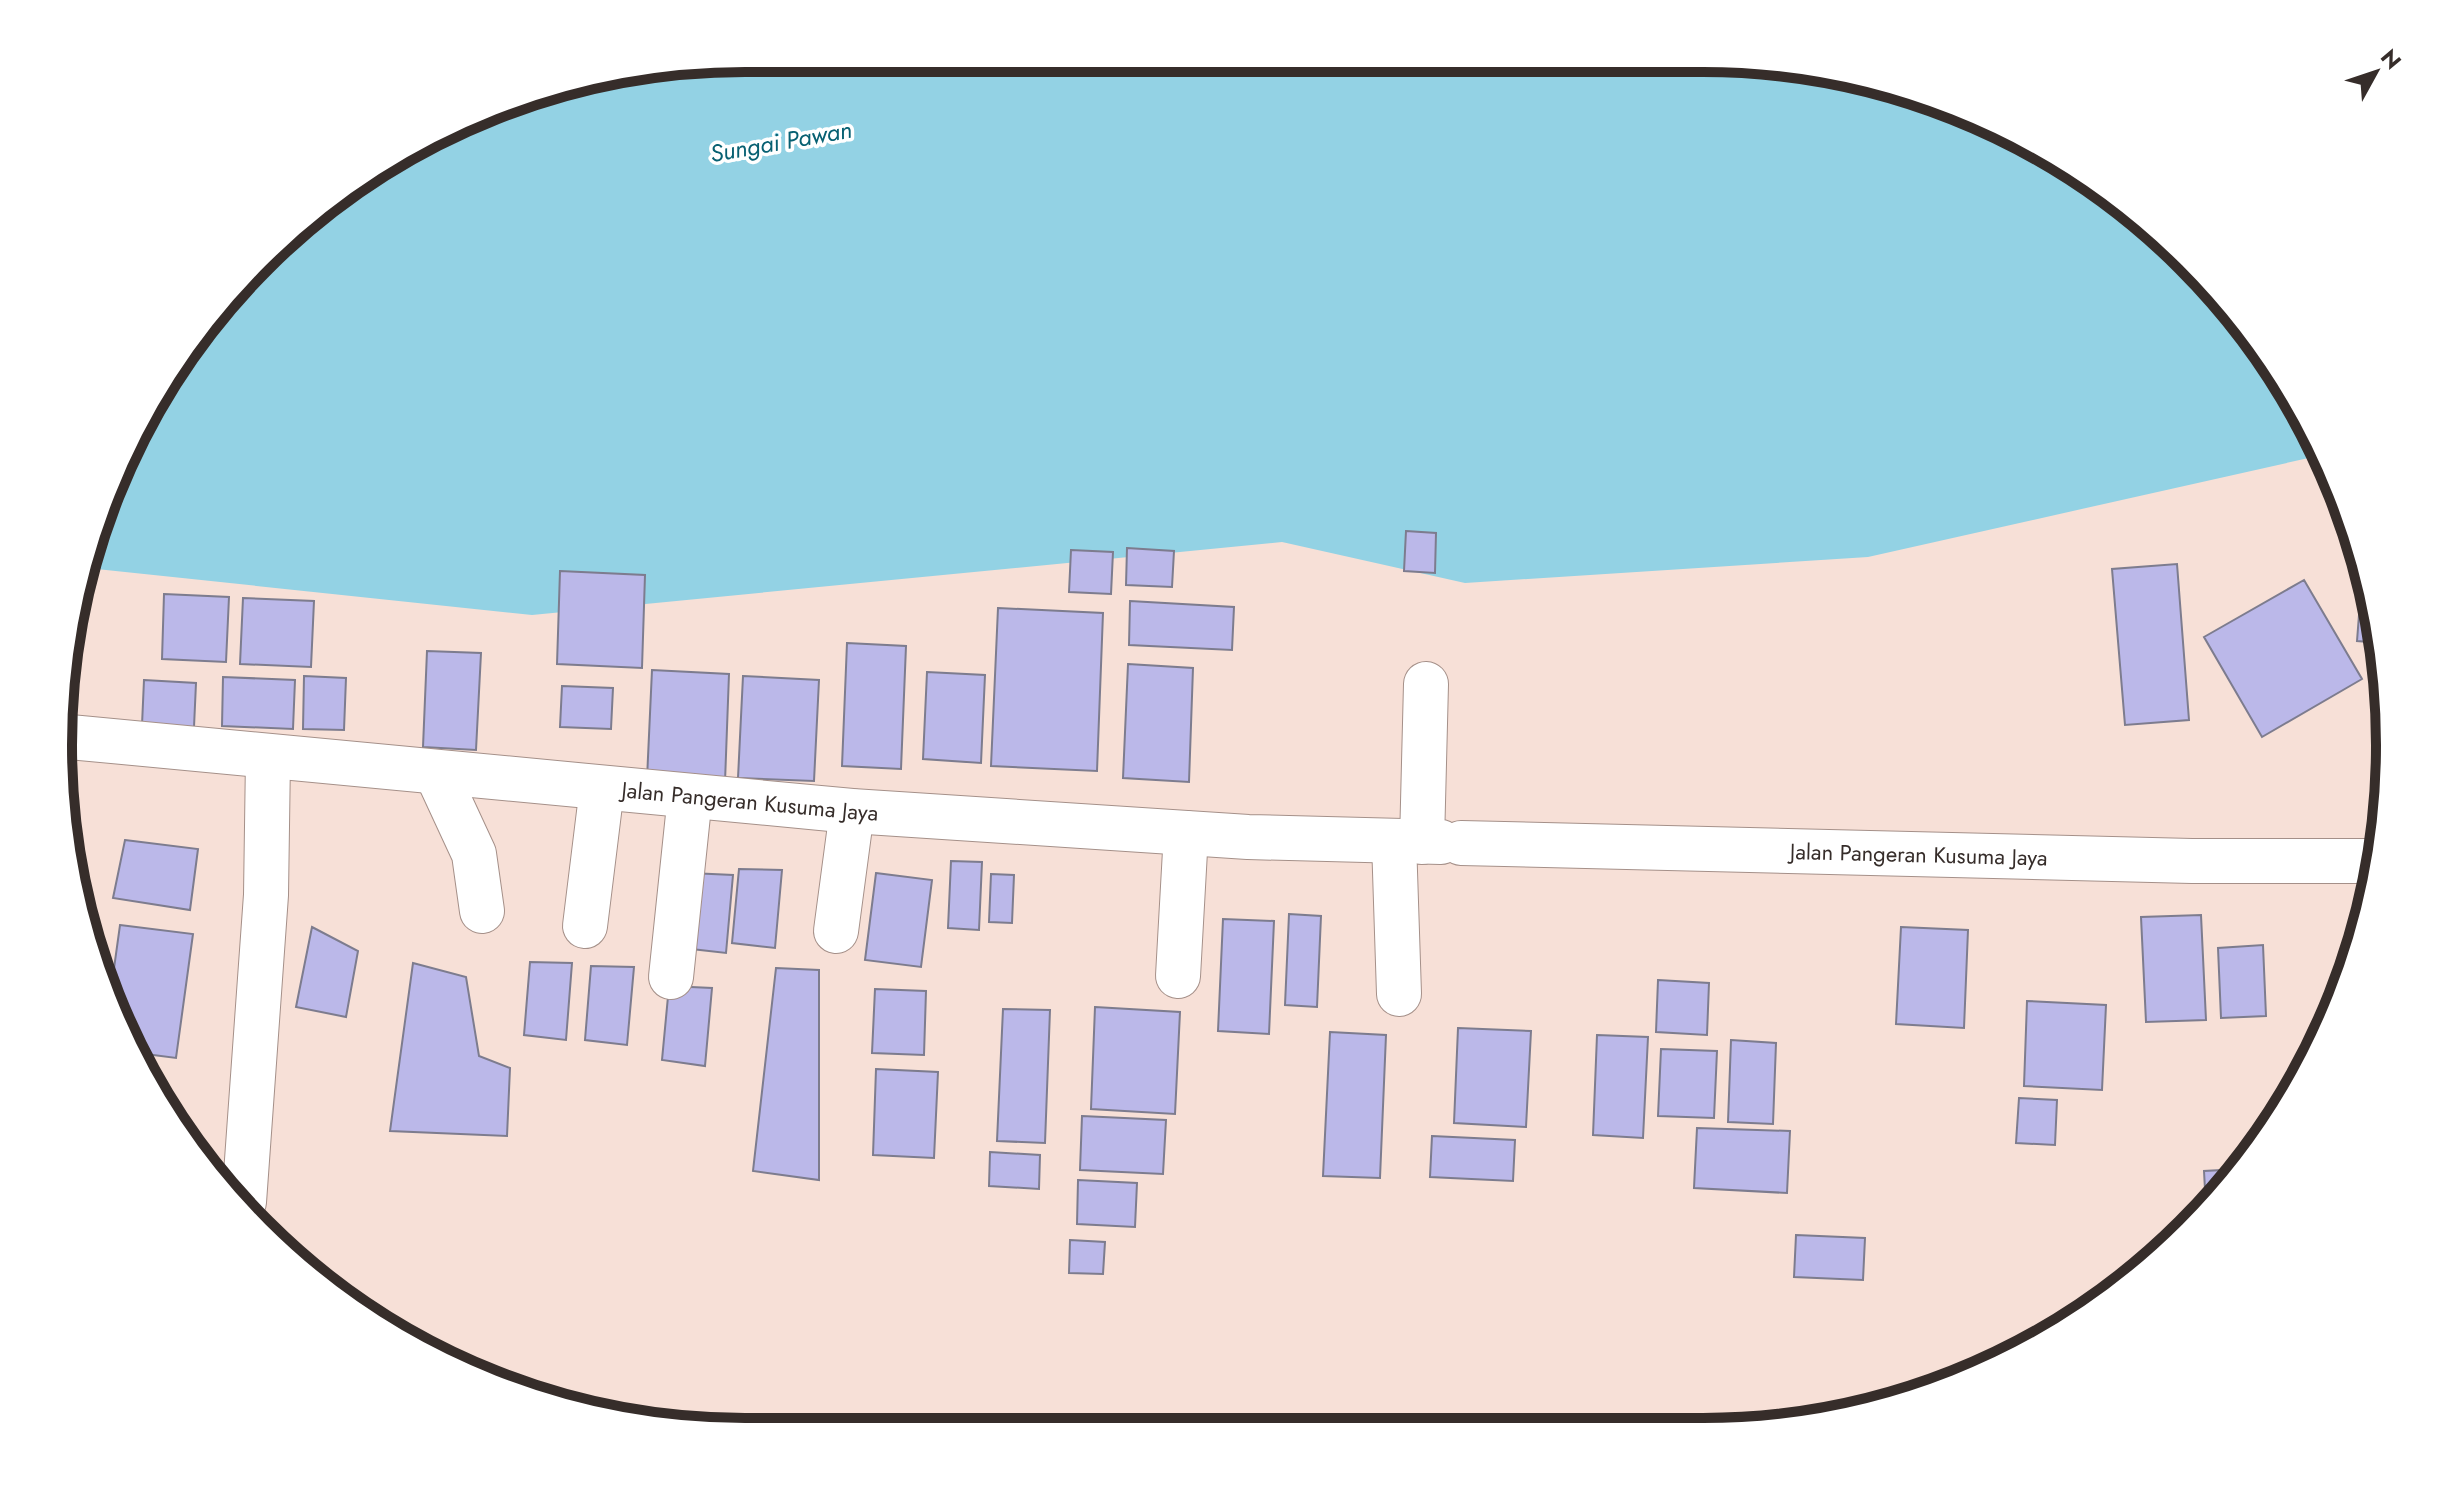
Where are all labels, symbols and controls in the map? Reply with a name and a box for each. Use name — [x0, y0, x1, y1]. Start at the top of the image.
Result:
north arrow — [2336, 32, 2416, 112]
text: N — [2373, 42, 2409, 76]
water label: Sungai Pawan — [707, 112, 855, 171]
street label: Jalan Pangeran Kusuma Jaya — [617, 773, 879, 829]
street label: Jalan Pangeran Kusuma Jaya — [1787, 835, 2048, 873]

